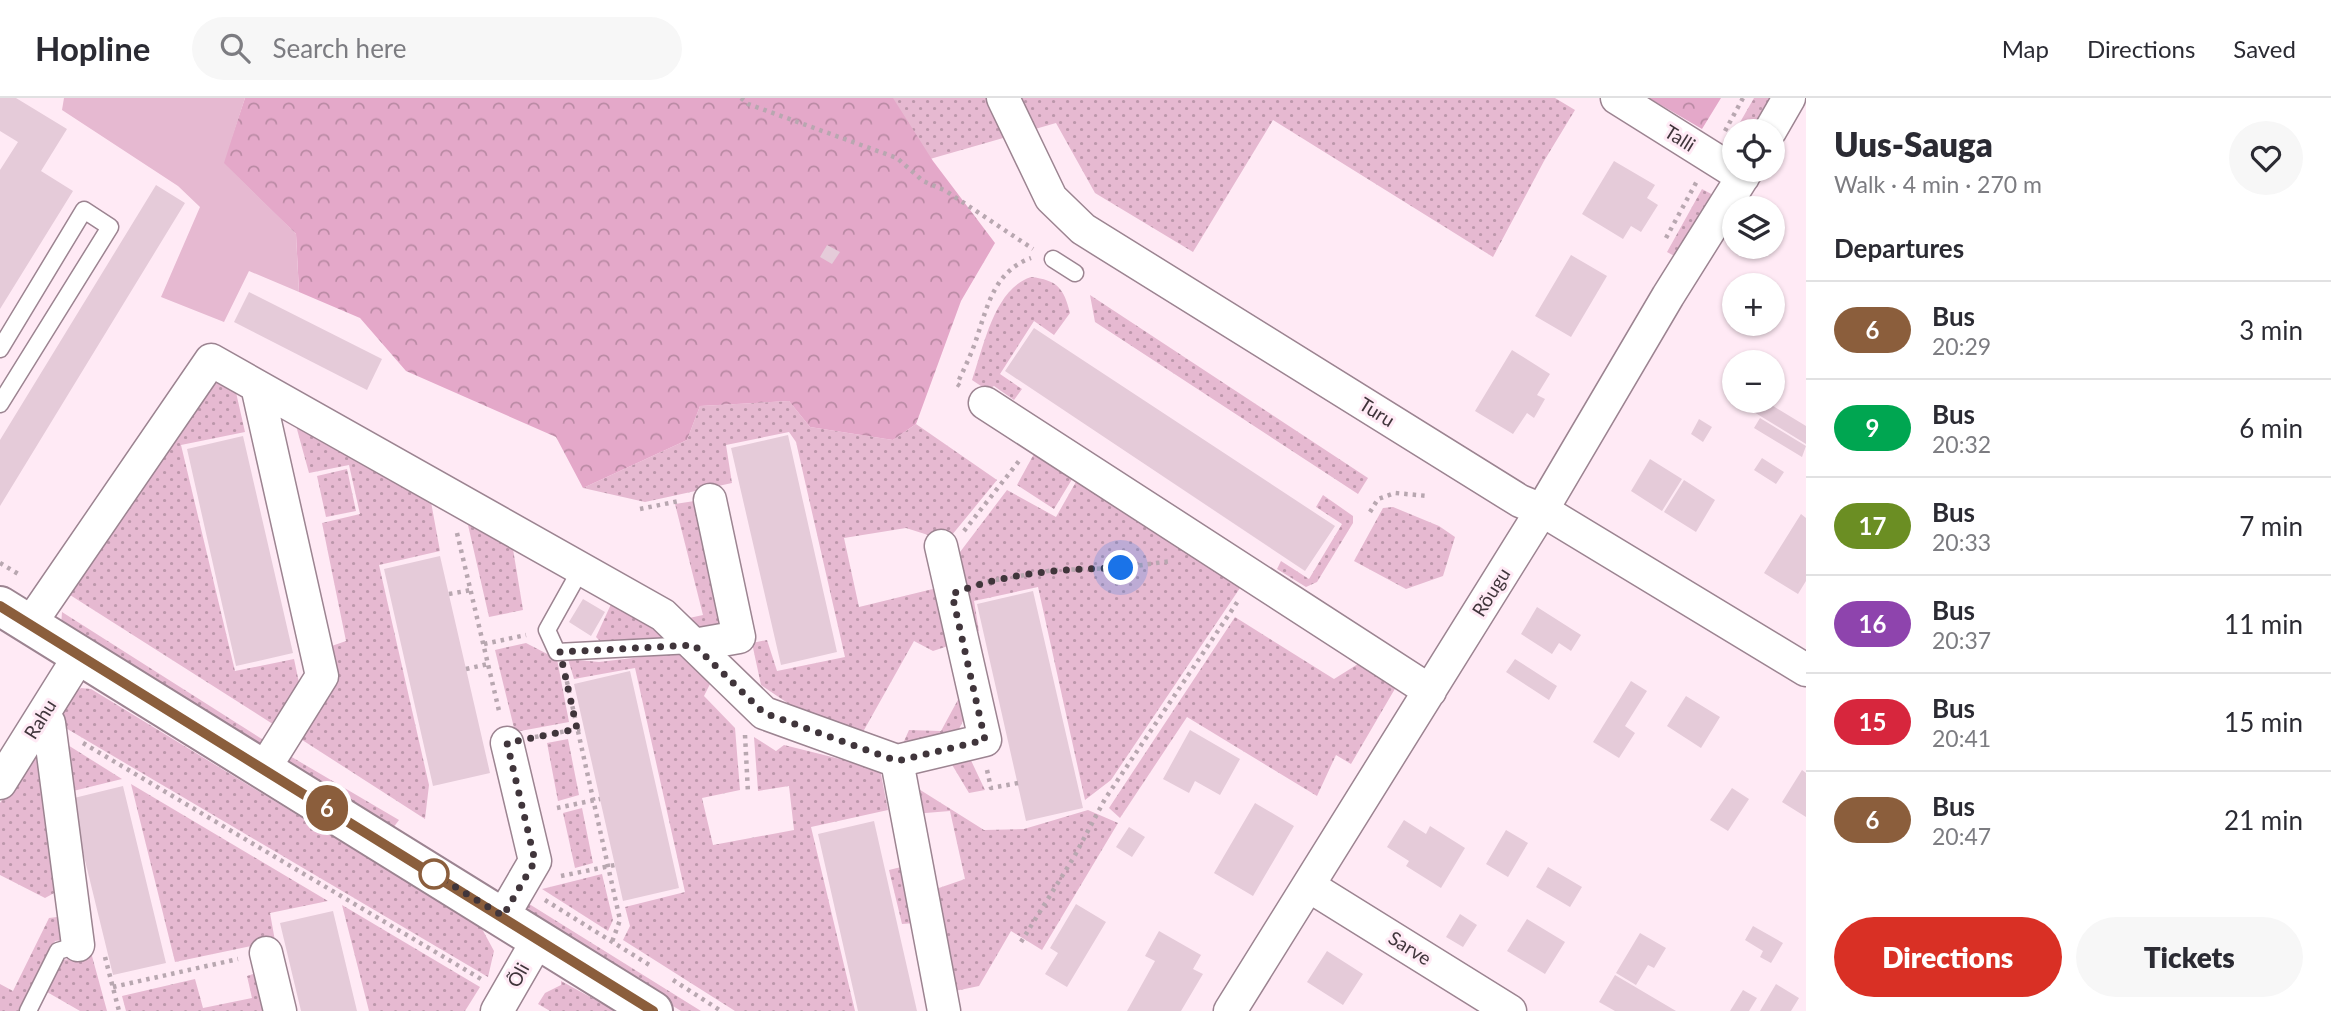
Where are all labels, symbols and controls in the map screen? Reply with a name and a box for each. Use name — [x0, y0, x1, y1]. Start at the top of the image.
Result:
search box — [192, 17, 682, 80]
text: Hopline — [35, 28, 150, 68]
icon: search — [216, 29, 254, 67]
text: Search here — [272, 32, 407, 64]
text: Map — [2002, 34, 2049, 63]
text: Directions — [2087, 34, 2195, 63]
text: Saved — [2233, 34, 2296, 63]
street label: Talli — [1661, 119, 1700, 156]
map controls — [1722, 119, 1785, 413]
button: locate — [1722, 119, 1785, 182]
button: heart — [2229, 121, 2303, 195]
text: Uus-Sauga — [1834, 124, 1993, 164]
text: Walk · 4 min · 270 m — [1834, 170, 2042, 198]
button: layers — [1722, 196, 1785, 259]
text: Departures — [1834, 232, 1964, 264]
button: + — [1722, 273, 1785, 336]
text: Bus — [1932, 300, 1975, 332]
text: 3 min — [2239, 314, 2303, 346]
text: 6 — [1866, 315, 1879, 344]
text: 20:29 — [1932, 332, 1991, 360]
button: − — [1722, 350, 1785, 413]
street label: Turu — [1355, 392, 1399, 431]
text: Bus — [1932, 398, 1975, 430]
text: 6 min — [2239, 412, 2303, 444]
text: 9 — [1866, 413, 1879, 442]
text: 20:32 — [1932, 430, 1991, 458]
text: Bus — [1932, 496, 1975, 528]
text: 7 min — [2239, 510, 2303, 542]
text: 17 — [1859, 511, 1886, 540]
text: 20:33 — [1932, 528, 1991, 556]
your location — [1103, 550, 1138, 585]
street label: Rõugu — [1467, 563, 1514, 620]
text: Bus — [1932, 594, 1975, 626]
text: 11 min — [2224, 608, 2303, 640]
text: 16 — [1859, 609, 1886, 638]
text: 20:37 — [1932, 626, 1991, 654]
text: Bus — [1932, 692, 1975, 724]
street label: Rahu — [19, 695, 61, 743]
text: 15 min — [2224, 706, 2303, 738]
text: 15 — [1859, 707, 1886, 736]
text: 20:41 — [1932, 724, 1991, 752]
line badge: 6 — [304, 785, 350, 831]
text: Bus — [1932, 790, 1975, 822]
text: 6 — [320, 793, 334, 822]
text: 21 min — [2224, 804, 2303, 836]
text: 6 — [1866, 805, 1879, 834]
text: 20:47 — [1932, 822, 1991, 850]
unlabelled marker — [419, 859, 449, 889]
button: Directions — [1834, 917, 2062, 997]
button: Tickets — [2076, 917, 2303, 997]
street label: Sarve — [1385, 926, 1436, 970]
street label: Õli — [502, 959, 533, 991]

